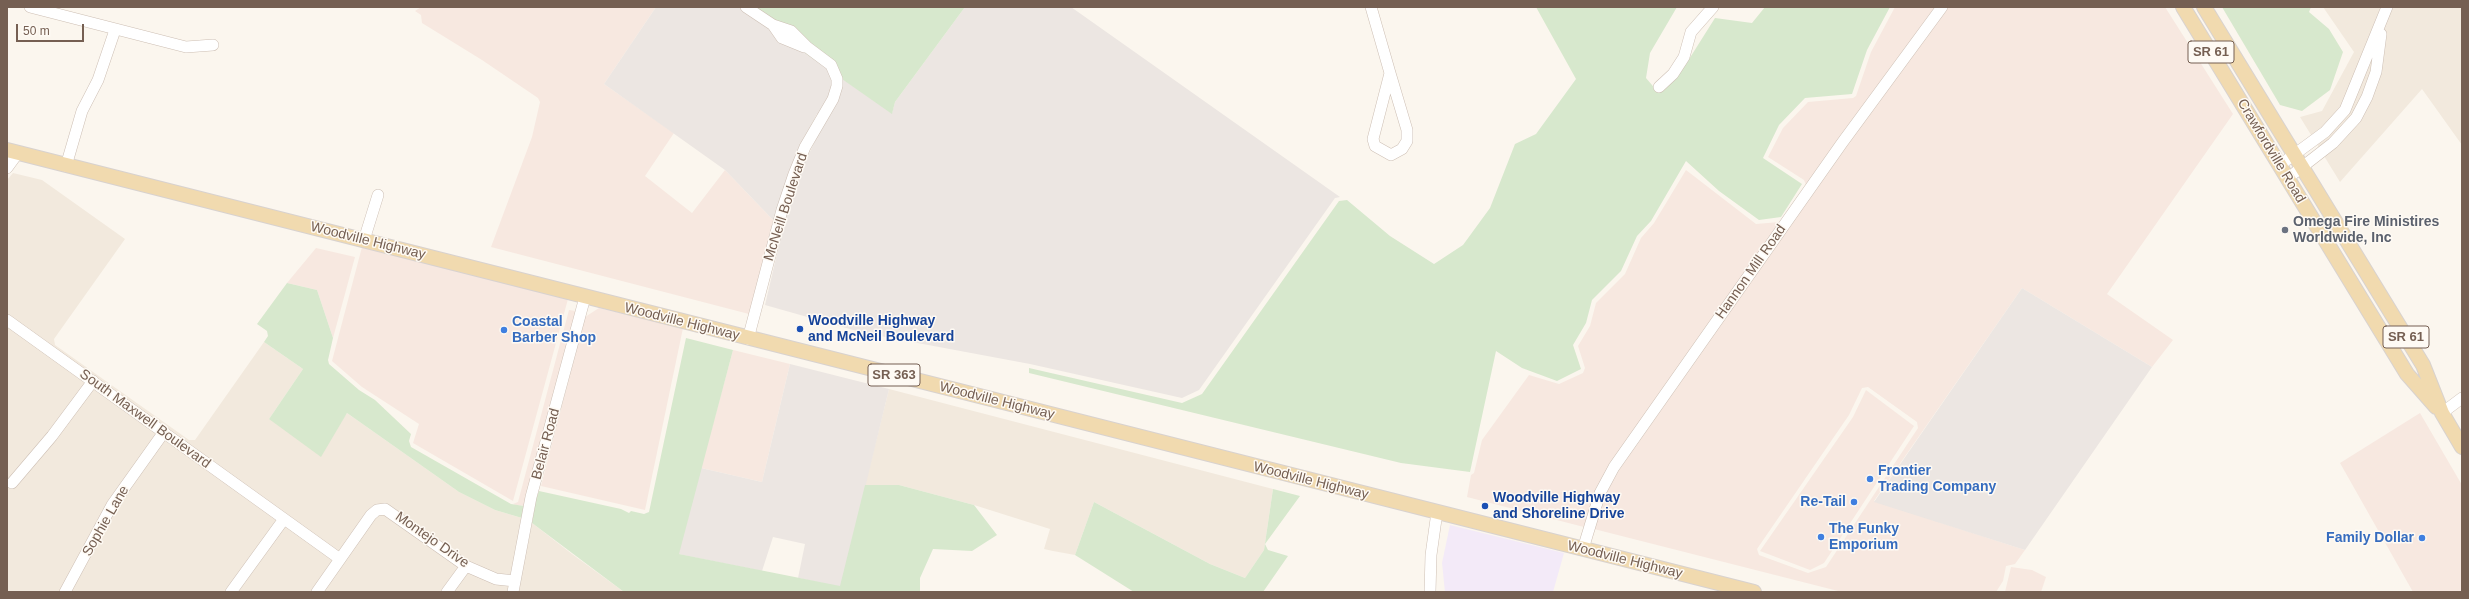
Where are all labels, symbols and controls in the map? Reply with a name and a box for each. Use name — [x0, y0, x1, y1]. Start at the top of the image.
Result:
scale bar — [18, 16, 86, 42]
text: 50 m — [23, 24, 50, 38]
road number: SR 61 — [2188, 41, 2234, 63]
street label: Crawfordville Road — [2233, 96, 2309, 206]
street label: McNeill Boulevard — [761, 151, 811, 263]
place label: Omega Fire Ministires Worldwide, Inc — [2293, 214, 2439, 246]
street label: Woodville Highway — [309, 219, 427, 263]
street label: Hannon Mill Road — [1712, 222, 1790, 322]
marker: Omega Fire Ministires Worldwide, Inc — [2280, 225, 2290, 235]
street label: Woodville Highway — [623, 300, 741, 344]
place label: Woodville Highway and McNeil Boulevard — [808, 313, 954, 346]
place label: Coastal Barber Shop — [512, 314, 596, 346]
marker: Woodville Highway and McNeil Boulevard — [795, 324, 805, 334]
marker: Coastal Barber Shop — [499, 325, 509, 335]
road number: SR 61 — [2383, 326, 2429, 348]
road number: SR 363 — [868, 364, 920, 386]
street label: South Maxwell Boulevard — [76, 366, 214, 472]
street label: Woodville Highway — [938, 379, 1056, 423]
street label: Belair Road — [528, 406, 564, 482]
street label: Woodville Highway — [1252, 459, 1370, 503]
place label: Frontier Trading Company — [1878, 463, 1996, 496]
marker: Frontier Trading Company — [1865, 474, 1875, 484]
street label: Sophie Lane — [79, 483, 133, 559]
place label: Woodville Highway and Shoreline Drive — [1493, 490, 1624, 522]
place label: Re-Tail — [1800, 494, 1846, 510]
marker: Re-Tail — [1849, 497, 1859, 507]
marker: Woodville Highway and Shoreline Drive — [1480, 501, 1490, 511]
street label: Montejo Drive — [392, 508, 472, 572]
place label: The Funky Emporium — [1829, 521, 1899, 554]
place label: Family Dollar — [2326, 530, 2414, 546]
marker: The Funky Emporium — [1816, 532, 1826, 542]
marker: Family Dollar — [2417, 533, 2427, 543]
street label: Woodville Highway — [1566, 538, 1684, 582]

